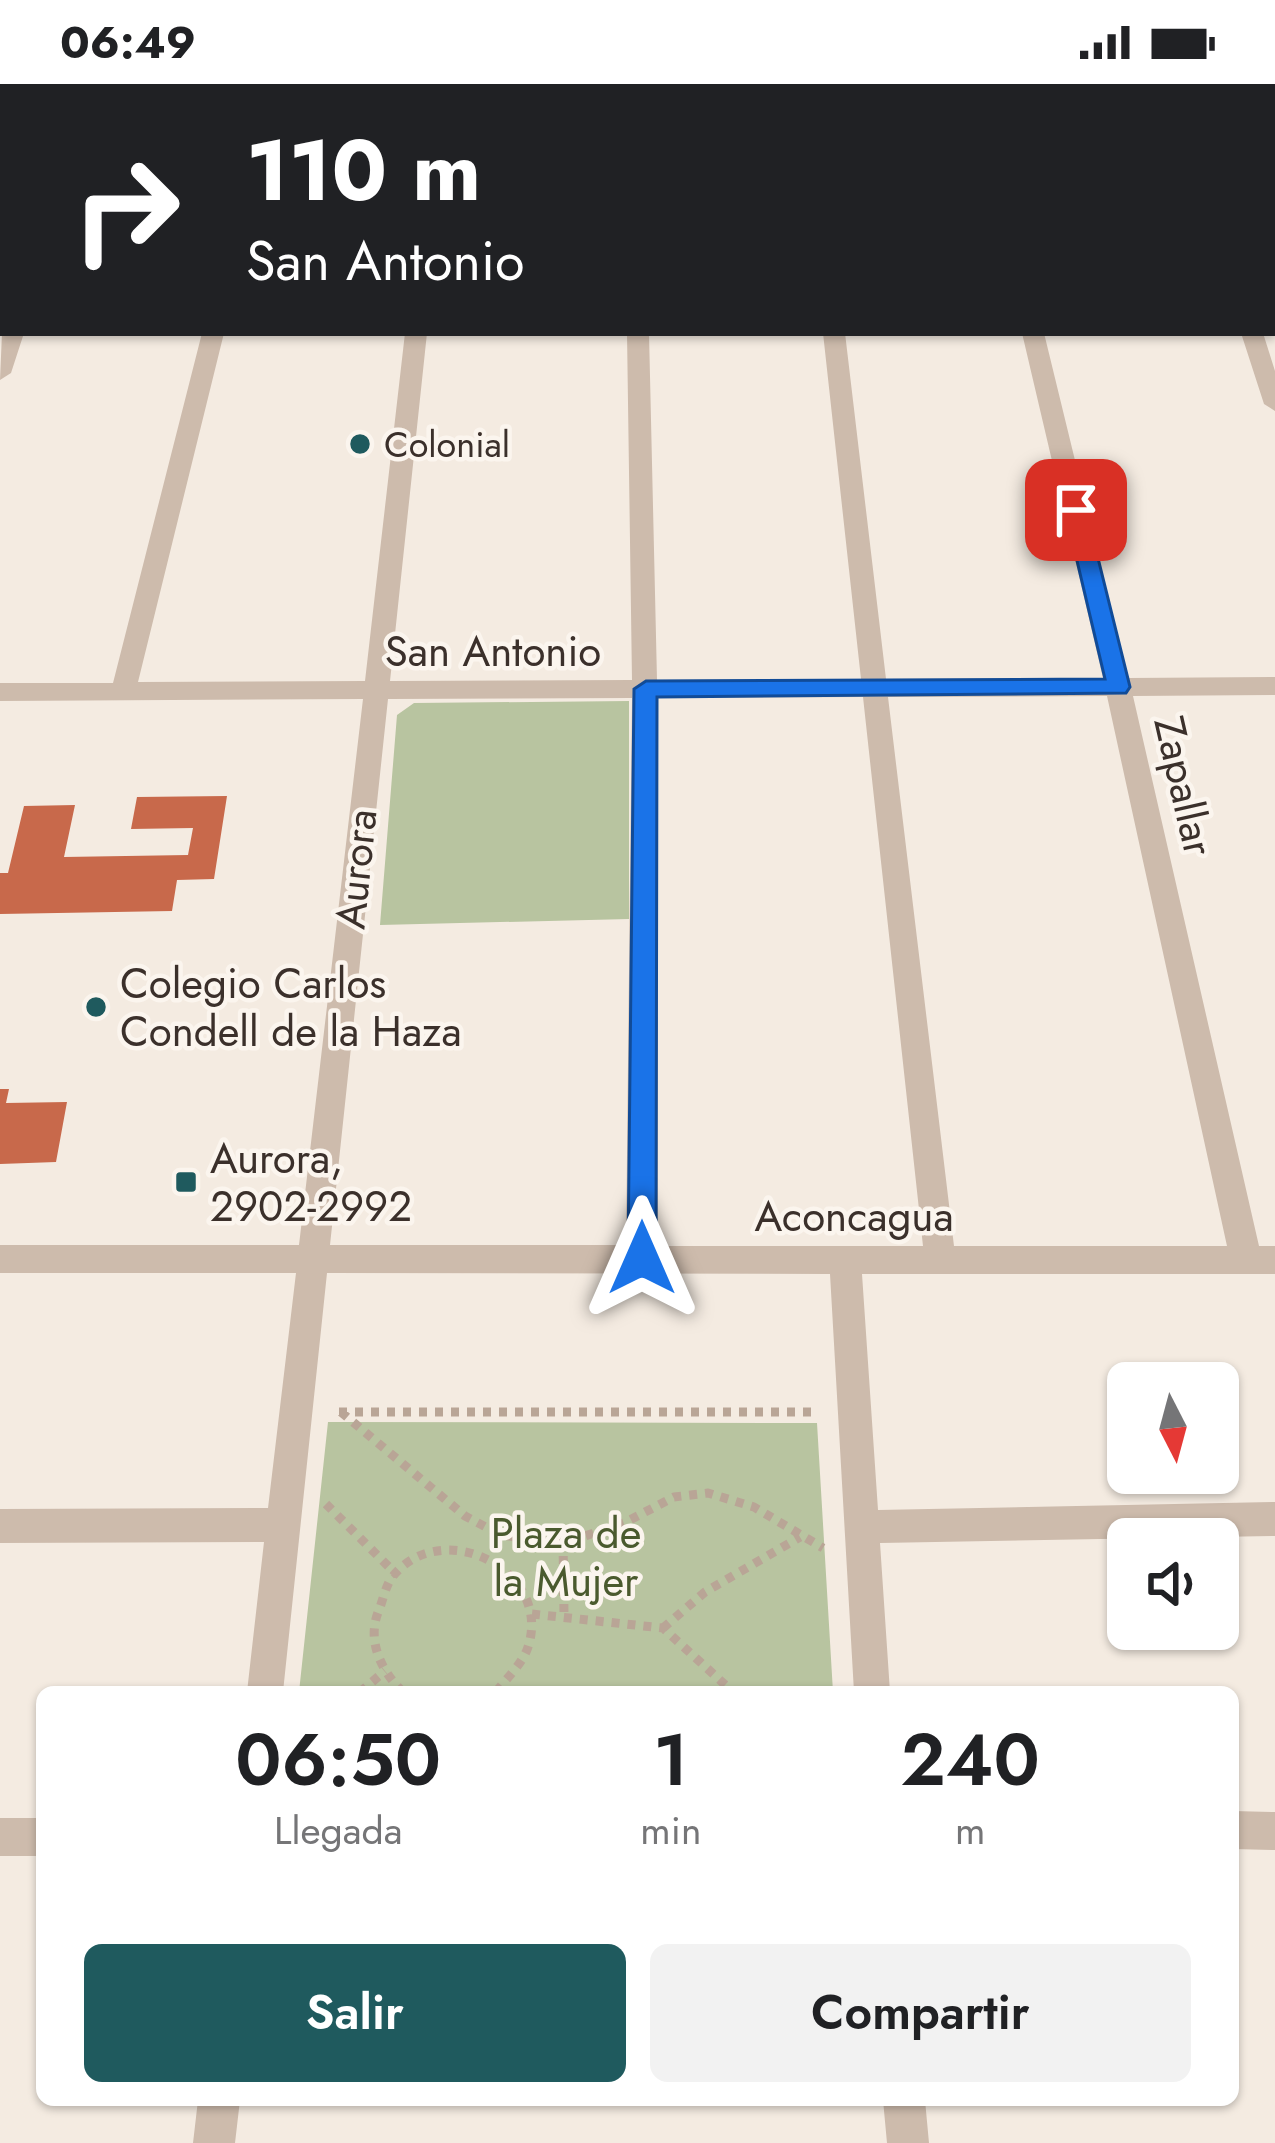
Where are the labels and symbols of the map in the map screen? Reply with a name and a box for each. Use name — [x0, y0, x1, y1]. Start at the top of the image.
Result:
place label: Colonial — [384, 418, 510, 470]
marker: Colonial — [347, 431, 373, 457]
pin — [1025, 459, 1127, 561]
street label: San Antonio — [385, 621, 601, 682]
street label: Zapallar — [1138, 710, 1230, 862]
street label: Aurora — [319, 806, 393, 932]
place label: Colegio Carlos Condell de la Haza — [120, 953, 462, 1062]
marker: Colegio Carlos Condell de la Haza — [83, 994, 109, 1020]
place label: Aurora, 2902-2992 — [210, 1128, 412, 1237]
marker: Aurora, 2902-2992 — [173, 1169, 199, 1195]
street label: Aconcagua — [754, 1186, 954, 1247]
position arrow — [579, 1195, 705, 1321]
north arrow — [1107, 1362, 1239, 1494]
park label: Plaza de la Mujer — [491, 1503, 641, 1612]

